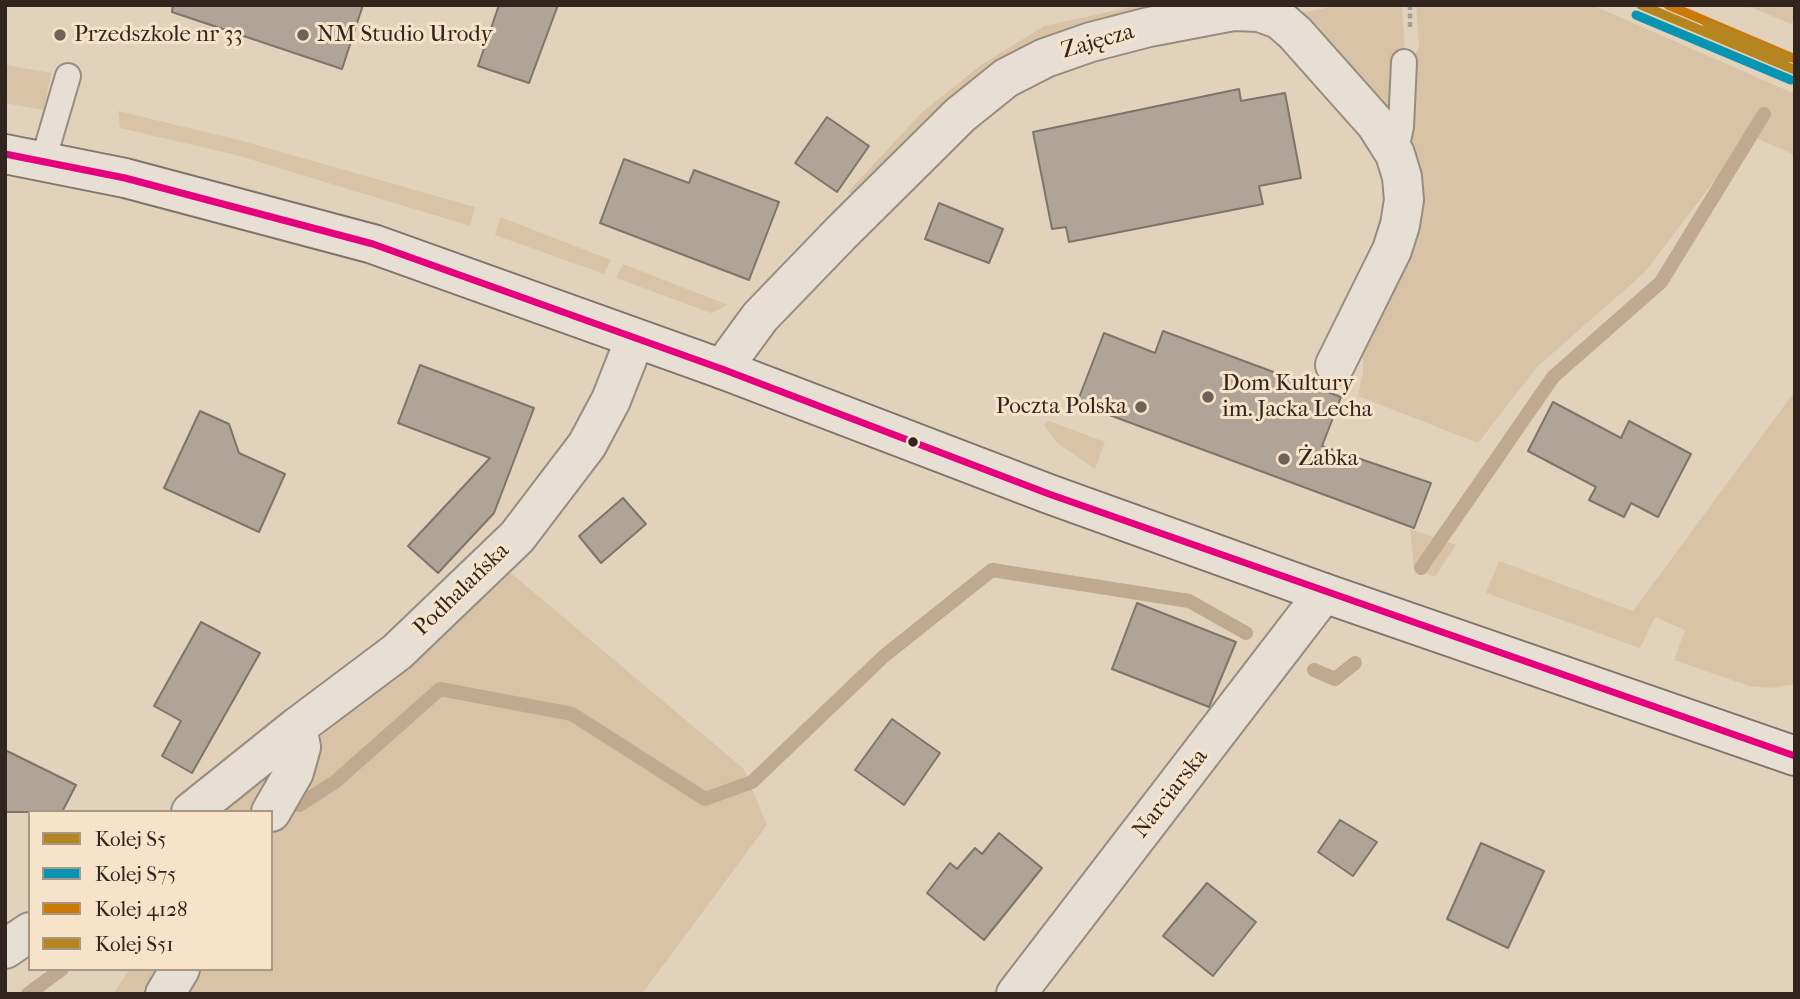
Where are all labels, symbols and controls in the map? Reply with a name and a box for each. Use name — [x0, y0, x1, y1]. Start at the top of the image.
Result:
street label: Zajęcza — [1058, 18, 1138, 66]
place label: Przedszkole nr 33 — [74, 21, 243, 49]
place label: NM Studio Urody — [317, 21, 493, 49]
marker: Przedszkole nr 33 — [52, 27, 68, 43]
marker: NM Studio Urody — [295, 27, 311, 43]
place label: Dom Kultury im. Jacka Lecha — [1222, 370, 1372, 424]
marker: Dom Kultury im. Jacka Lecha — [1200, 389, 1216, 405]
place label: Poczta Polska — [996, 393, 1127, 421]
marker: Poczta Polska — [1133, 399, 1149, 415]
unlabelled marker — [906, 435, 920, 449]
place label: Żabka — [1298, 445, 1358, 473]
marker: Żabka — [1276, 451, 1292, 467]
street label: Podhalańska — [408, 538, 516, 642]
street label: Narciarska — [1128, 744, 1214, 844]
legend — [28, 810, 273, 971]
text: Kolej S5 — [95, 827, 166, 851]
text: Kolej S75 — [95, 862, 176, 886]
text: Kolej 4128 — [95, 897, 188, 921]
text: Kolej S51 — [95, 932, 174, 956]

